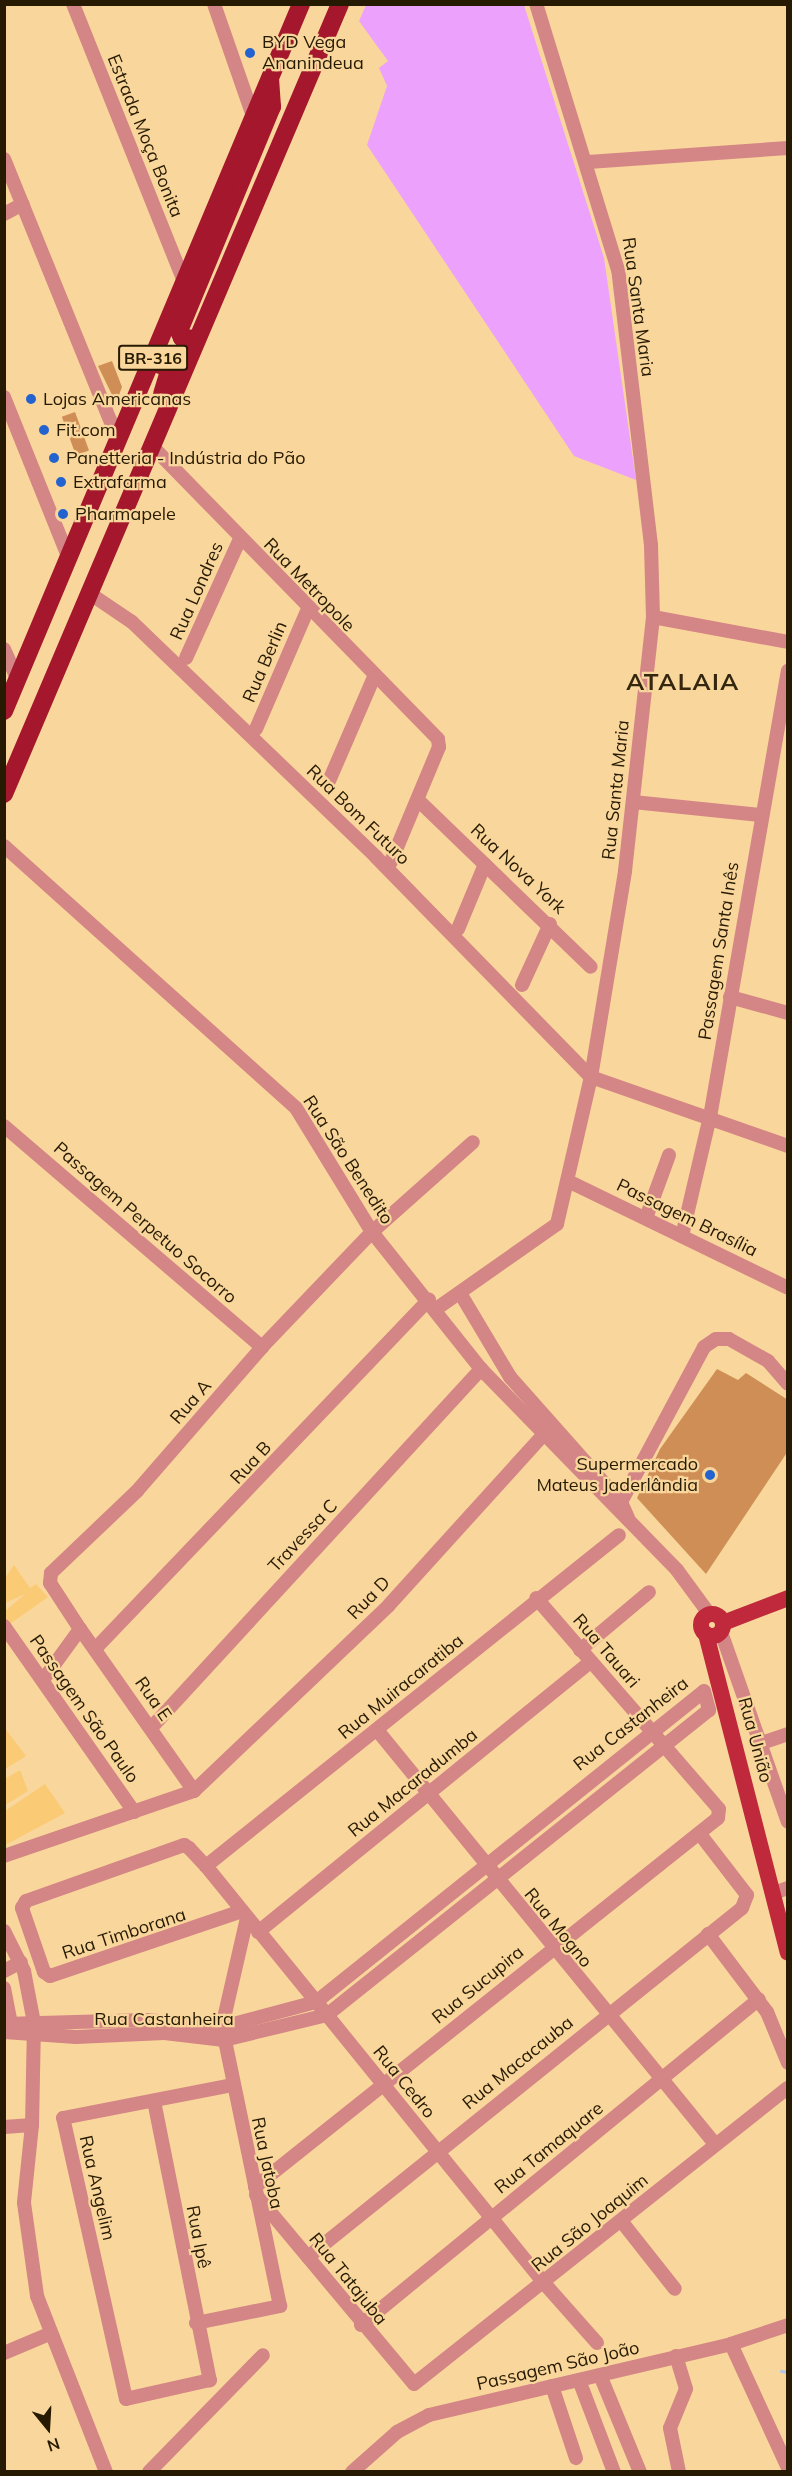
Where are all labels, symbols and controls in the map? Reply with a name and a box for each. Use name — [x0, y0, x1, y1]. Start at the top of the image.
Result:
place label: BYD Vega Ananindeua — [262, 32, 364, 74]
marker: BYD Vega Ananindeua — [243, 46, 257, 60]
street label: Estrada Moça Bonita — [102, 51, 188, 221]
street label: Rua Santa Maria — [618, 236, 658, 378]
road number: BR-316 — [117, 345, 189, 371]
place label: Lojas Americanas — [43, 388, 191, 410]
marker: Lojas Americanas — [24, 392, 38, 406]
place label: Fit.com — [56, 419, 115, 441]
marker: Fit.com — [37, 423, 51, 437]
place label: Panetteria - Indústria do Pão — [66, 447, 306, 469]
marker: Panetteria - Indústria do Pão — [47, 451, 61, 465]
place label: Extrafarma — [73, 471, 167, 493]
marker: Extrafarma — [54, 475, 68, 489]
place label: Pharmapele — [75, 503, 176, 525]
marker: Pharmapele — [56, 507, 70, 521]
street label: Rua Metropole — [259, 534, 359, 636]
street label: Rua Londres — [166, 539, 228, 643]
street label: Rua Berlin — [238, 618, 292, 706]
district label: ATALAIA — [626, 668, 740, 696]
street label: Rua Santa Maria — [598, 719, 634, 861]
street label: Rua Bom Futuro — [302, 760, 414, 870]
street label: Rua Nova York — [466, 819, 570, 919]
street label: Passagem Santa Inês — [694, 860, 744, 1042]
street label: Rua São Benedito — [298, 1092, 398, 1228]
street label: Passagem Perpetuo Socorro — [49, 1138, 241, 1308]
street label: Passagem Brasília — [613, 1175, 761, 1261]
street label: Rua A — [166, 1375, 216, 1429]
street label: Rua B — [226, 1437, 276, 1489]
place label: Supermercado Mateus Jaderlândia — [536, 1454, 698, 1496]
marker: Supermercado Mateus Jaderlândia — [703, 1468, 717, 1482]
street label: Travessa C — [264, 1495, 342, 1577]
street label: Rua D — [343, 1572, 395, 1624]
street label: Rua Tauari — [568, 1610, 644, 1692]
street label: Rua Muiracaratiba — [334, 1630, 468, 1744]
street label: Passagem São Paulo — [25, 1631, 143, 1787]
street label: Rua E — [130, 1673, 176, 1725]
street label: Rua Castanheira — [569, 1673, 693, 1775]
street label: Rua União — [733, 1695, 777, 1785]
street label: Rua Macaradumba — [344, 1724, 482, 1842]
street label: Rua Mogno — [519, 1884, 597, 1972]
street label: Rua Timborana — [59, 1904, 189, 1964]
street label: Rua Sucupira — [428, 1942, 528, 2028]
street label: Rua Castanheira — [94, 2008, 234, 2030]
street label: Rua Macacauba — [458, 2012, 578, 2114]
street label: Rua Cedro — [368, 2041, 440, 2123]
street label: Rua Tamaquare — [490, 2098, 608, 2198]
street label: Rua Jatoba — [247, 2115, 287, 2211]
street label: Rua Angelim — [74, 2133, 120, 2243]
street label: Rua São Joaquim — [527, 2169, 653, 2277]
street label: Rua Ipê — [181, 2204, 215, 2270]
street label: Rua Tatajuba — [304, 2229, 392, 2329]
street label: Passagem São João — [475, 2337, 641, 2395]
north arrow — [18, 2398, 78, 2458]
text: N — [45, 2434, 62, 2456]

